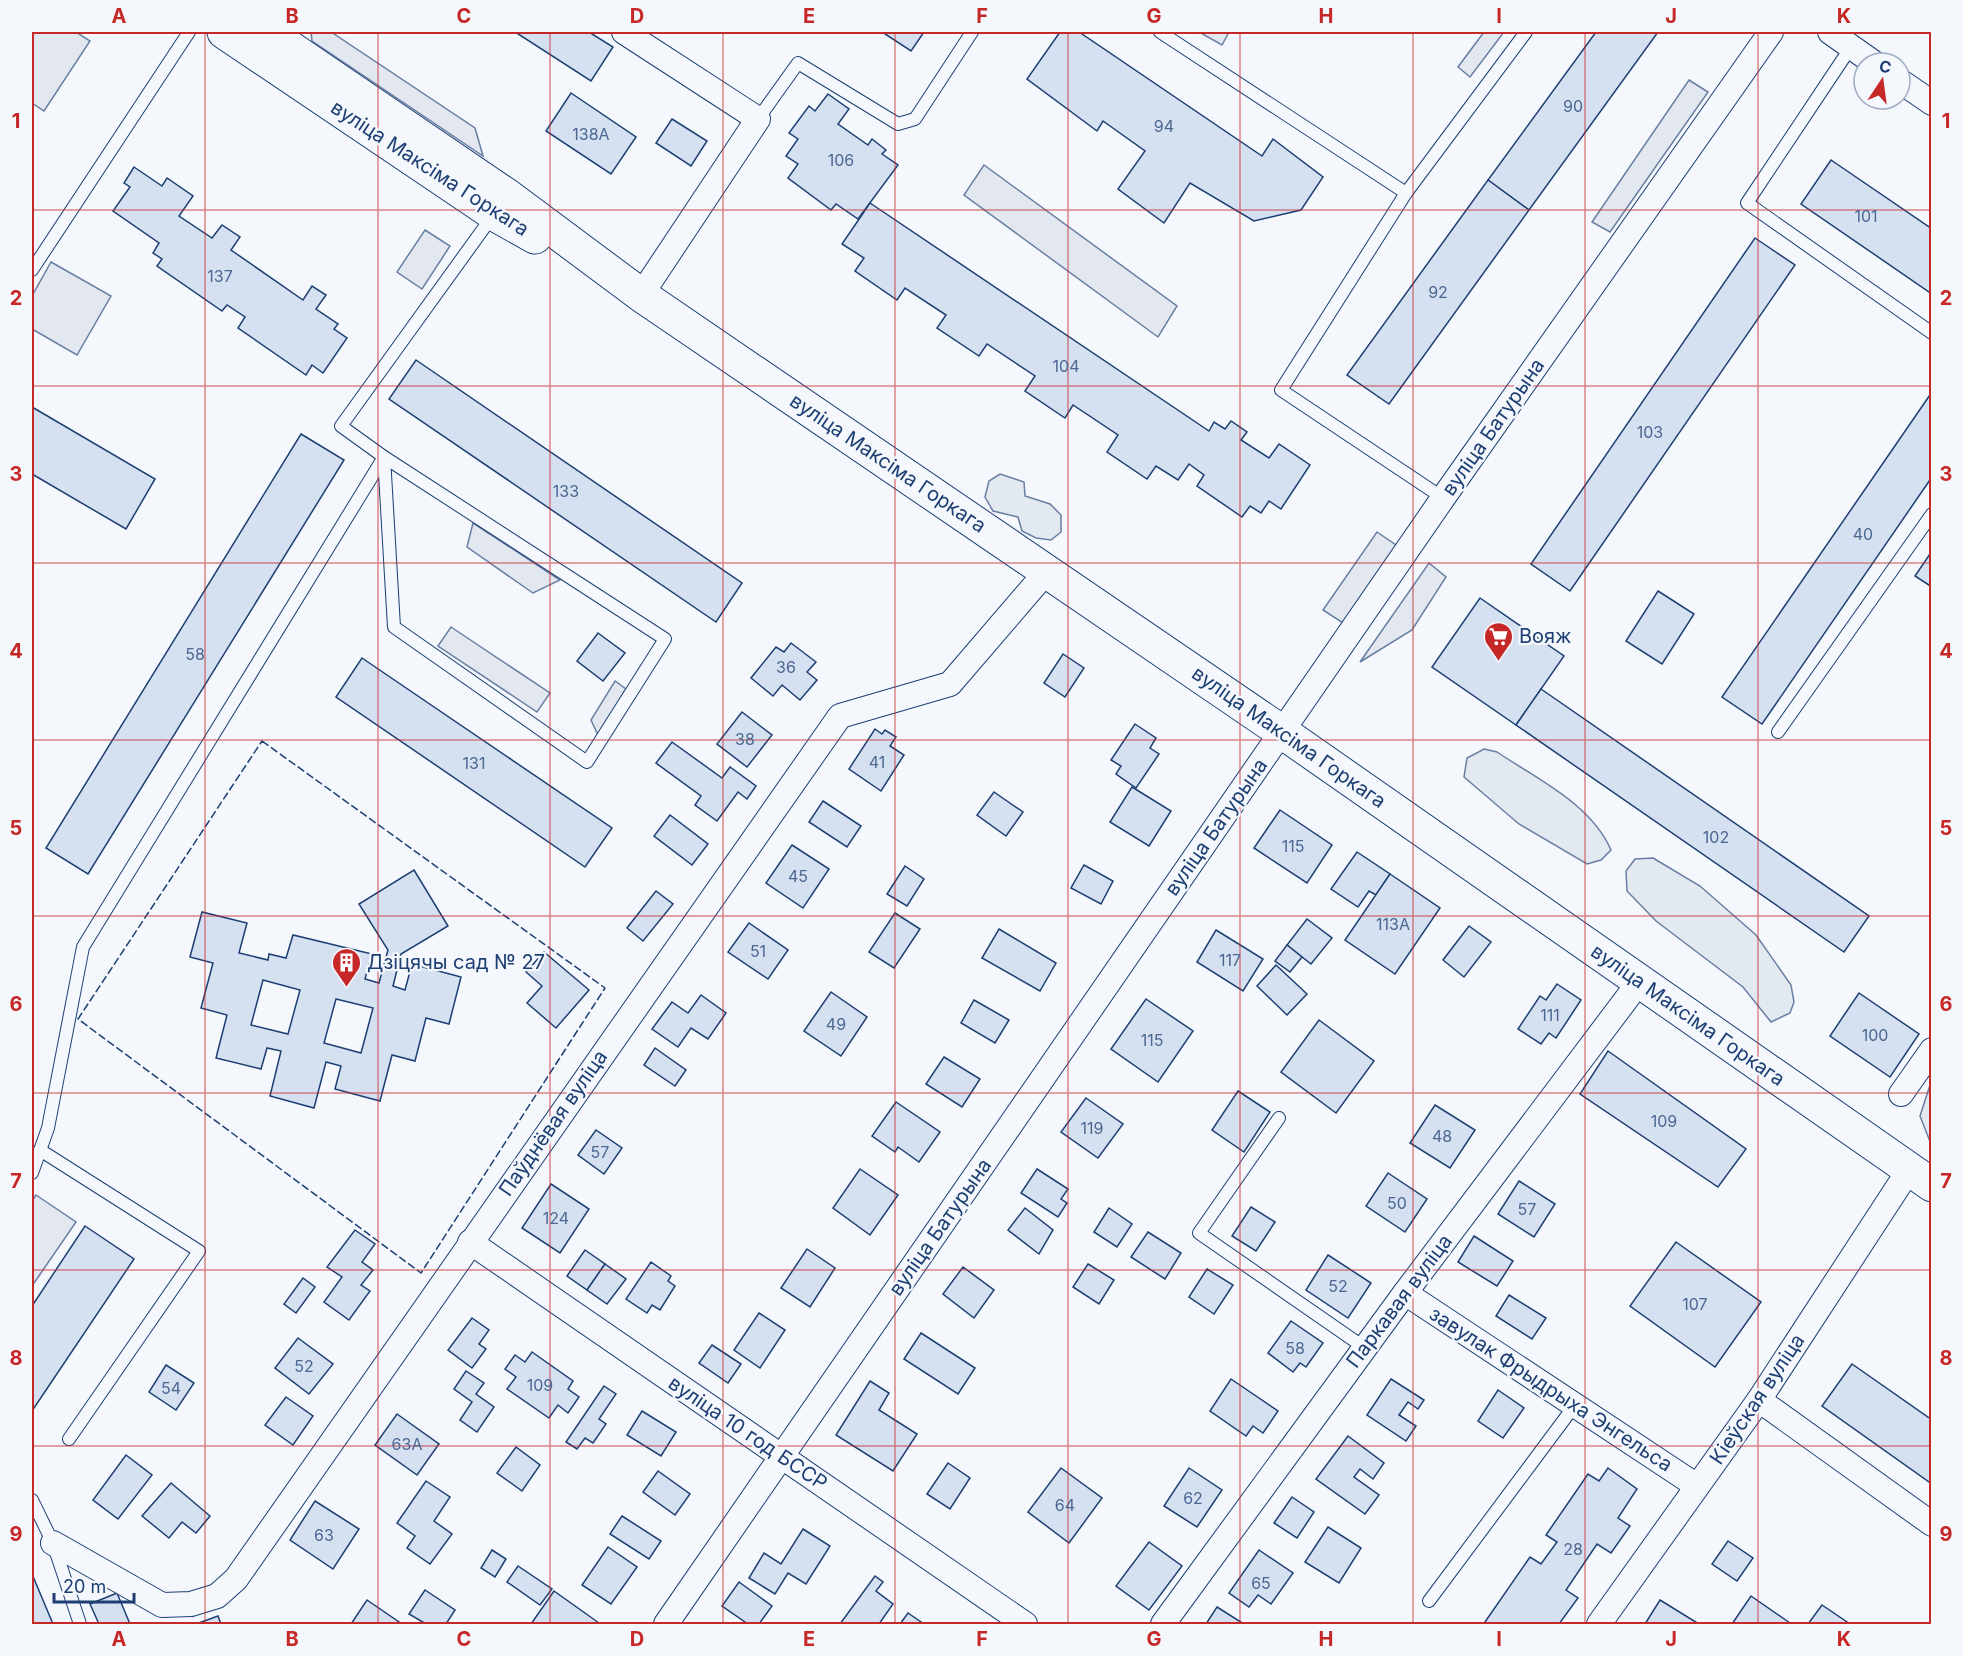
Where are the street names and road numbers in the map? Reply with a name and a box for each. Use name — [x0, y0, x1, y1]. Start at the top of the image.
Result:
street label: вуліца Максіма Горкага — [326, 95, 534, 241]
street label: вуліца Батурына — [1437, 354, 1549, 500]
street label: вуліца Максіма Горкага — [785, 388, 991, 538]
street label: вуліца Максіма Горкага — [1187, 661, 1391, 813]
street label: вуліца Батурына — [1160, 754, 1272, 900]
street label: вуліца Максіма Горкага — [1586, 939, 1790, 1091]
street label: Паўднёвая вуліца — [494, 1045, 612, 1201]
street label: вуліца Батурына — [884, 1154, 996, 1300]
street label: Паркавая вуліца — [1341, 1230, 1457, 1372]
street label: завулак Фрыдрыха Энгельса — [1425, 1301, 1677, 1477]
street label: Кіеўская вуліца — [1705, 1329, 1809, 1469]
street label: вуліца 10 год БССР — [664, 1371, 832, 1495]

